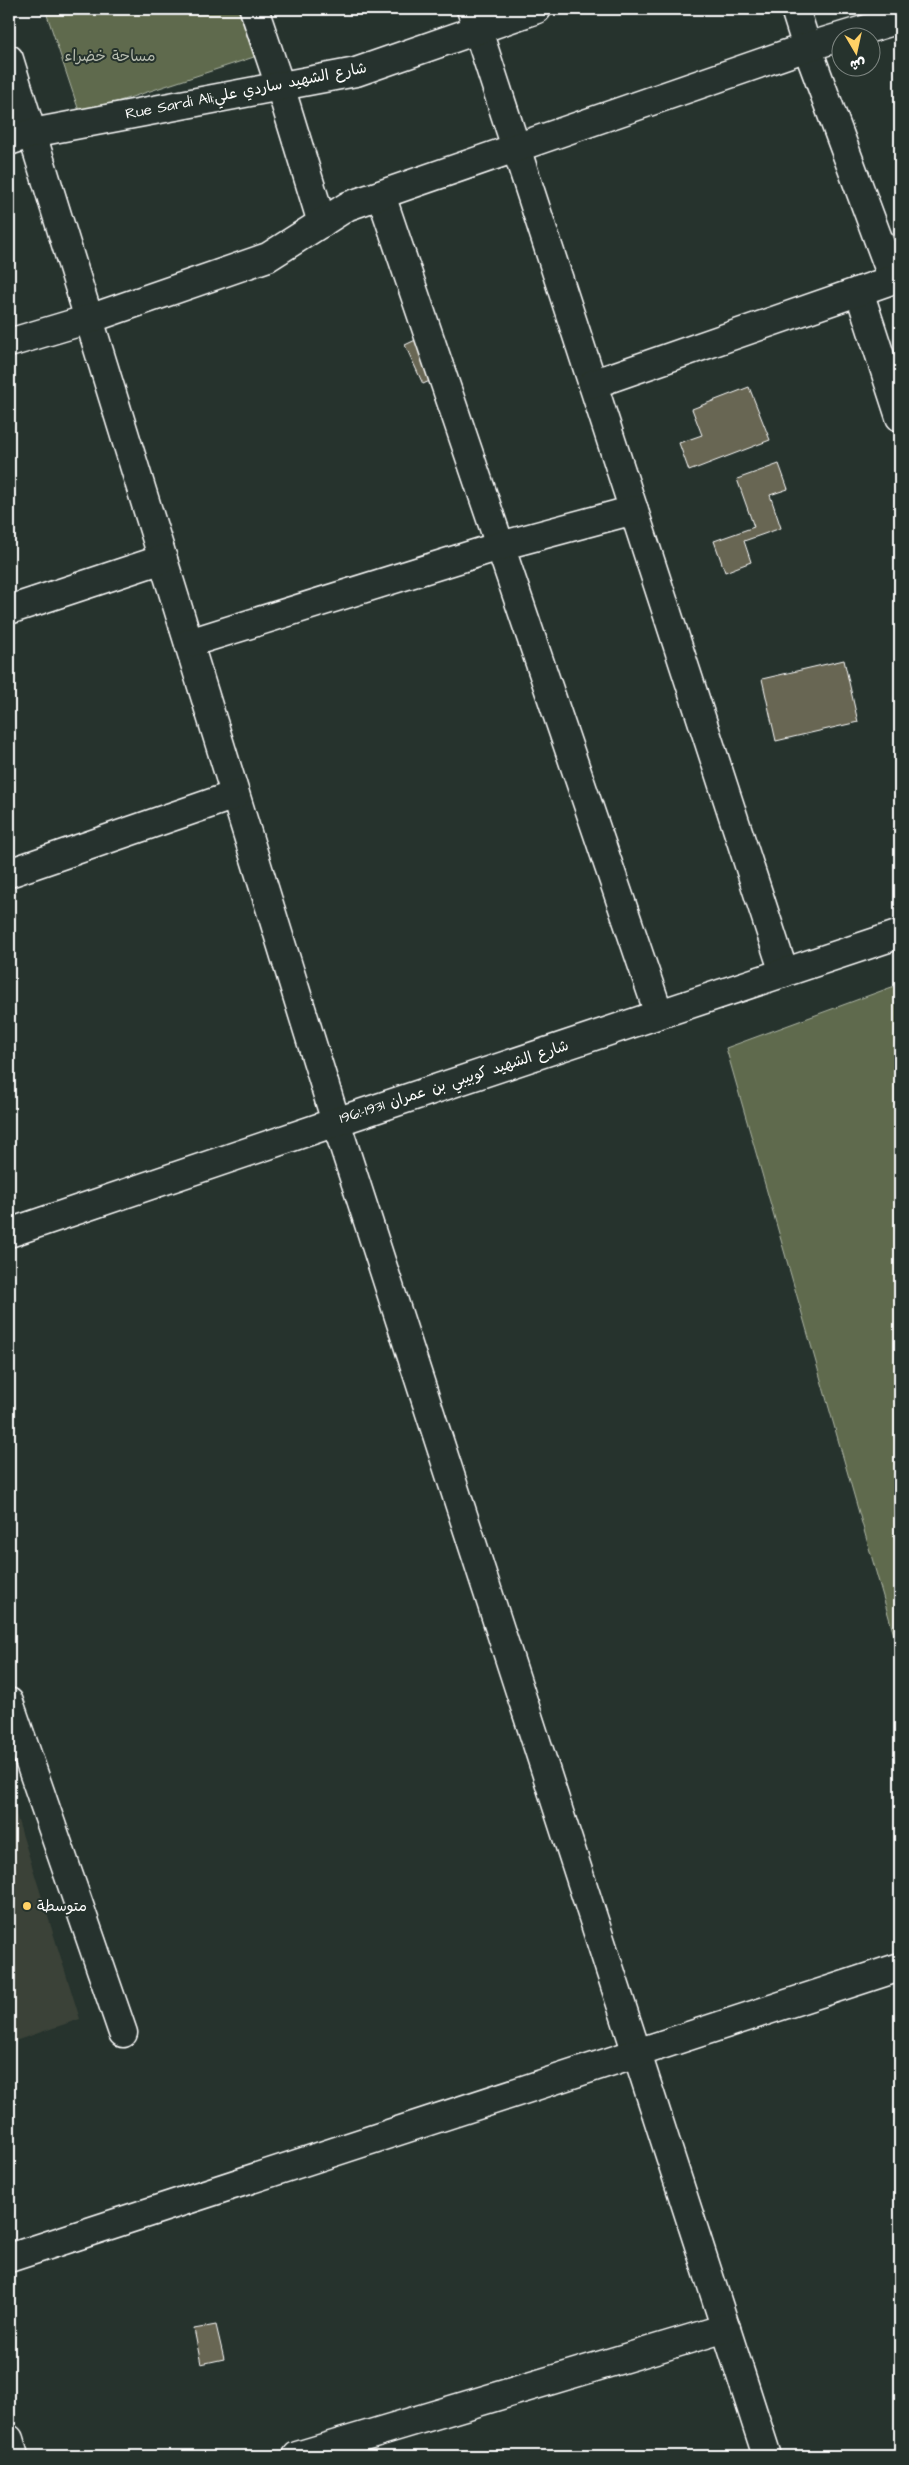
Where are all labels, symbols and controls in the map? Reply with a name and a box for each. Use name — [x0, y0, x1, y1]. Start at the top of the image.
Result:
north arrow — [832, 28, 882, 78]
park label: مساحة خضراء — [65, 46, 155, 67]
text: ش — [849, 53, 867, 75]
street label: Rue Sardi Ali;شارع الشهيد ساردي علي — [124, 57, 369, 127]
street label: شارع الشهيد كوبيبي بن عمران 1931-1961 — [337, 1035, 572, 1131]
place label: متوسطة — [37, 1896, 87, 1917]
marker: متوسطة — [21, 1900, 33, 1912]

